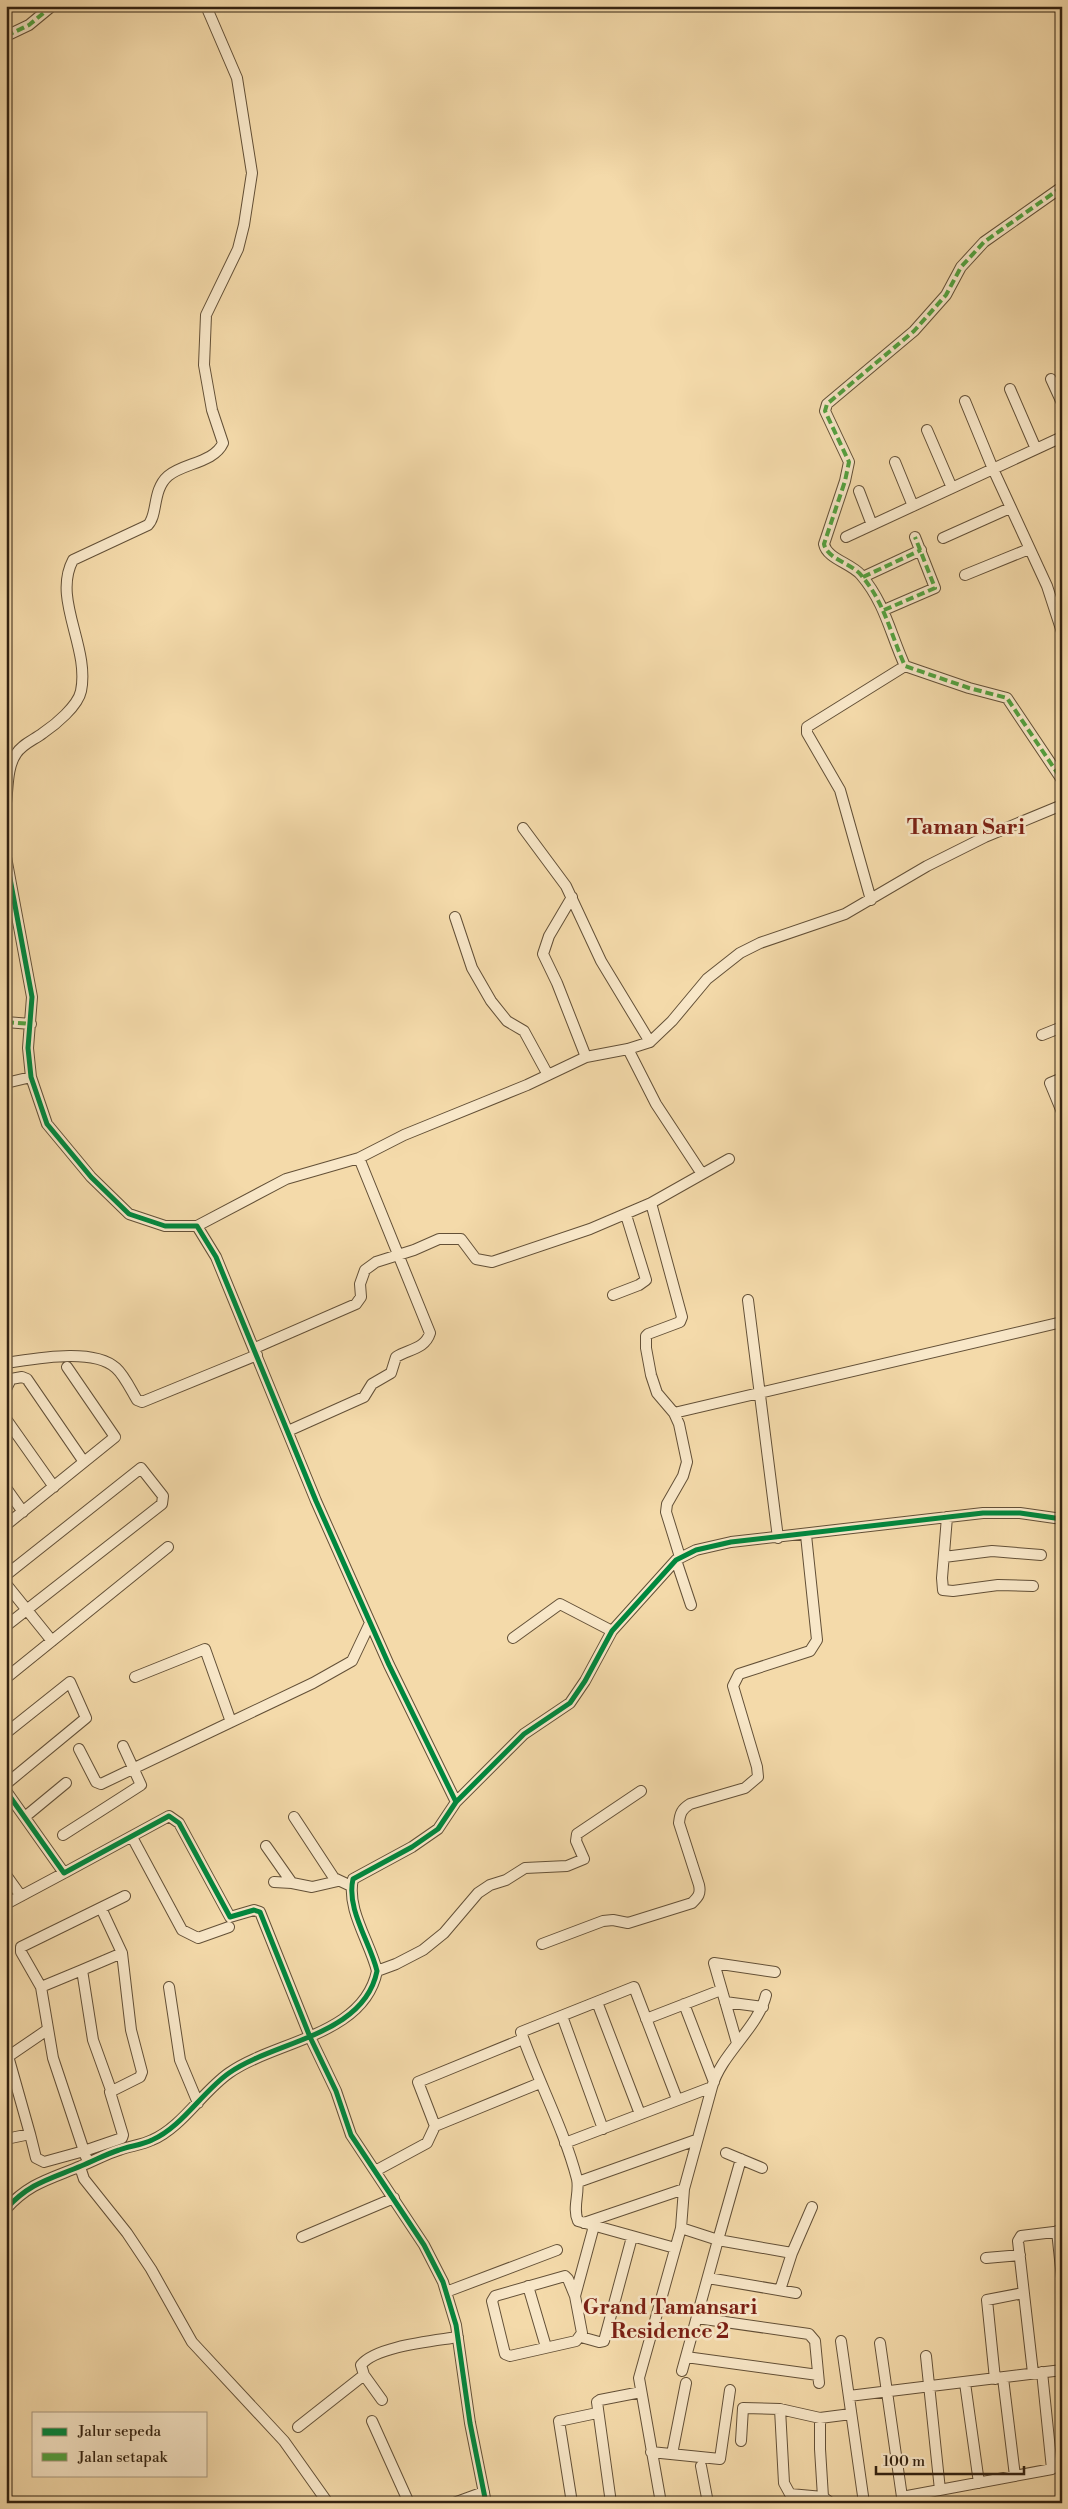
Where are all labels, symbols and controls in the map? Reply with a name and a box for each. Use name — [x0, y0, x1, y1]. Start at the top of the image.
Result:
district label: Taman Sari — [907, 814, 1025, 841]
district label: Grand Tamansari Residence 2 — [583, 2295, 757, 2345]
legend — [32, 2412, 208, 2476]
text: Jalur sepeda — [77, 2422, 161, 2441]
scale bar — [876, 2444, 1023, 2476]
text: Jalan setapak — [77, 2448, 169, 2467]
text: 100 m — [883, 2452, 925, 2471]

